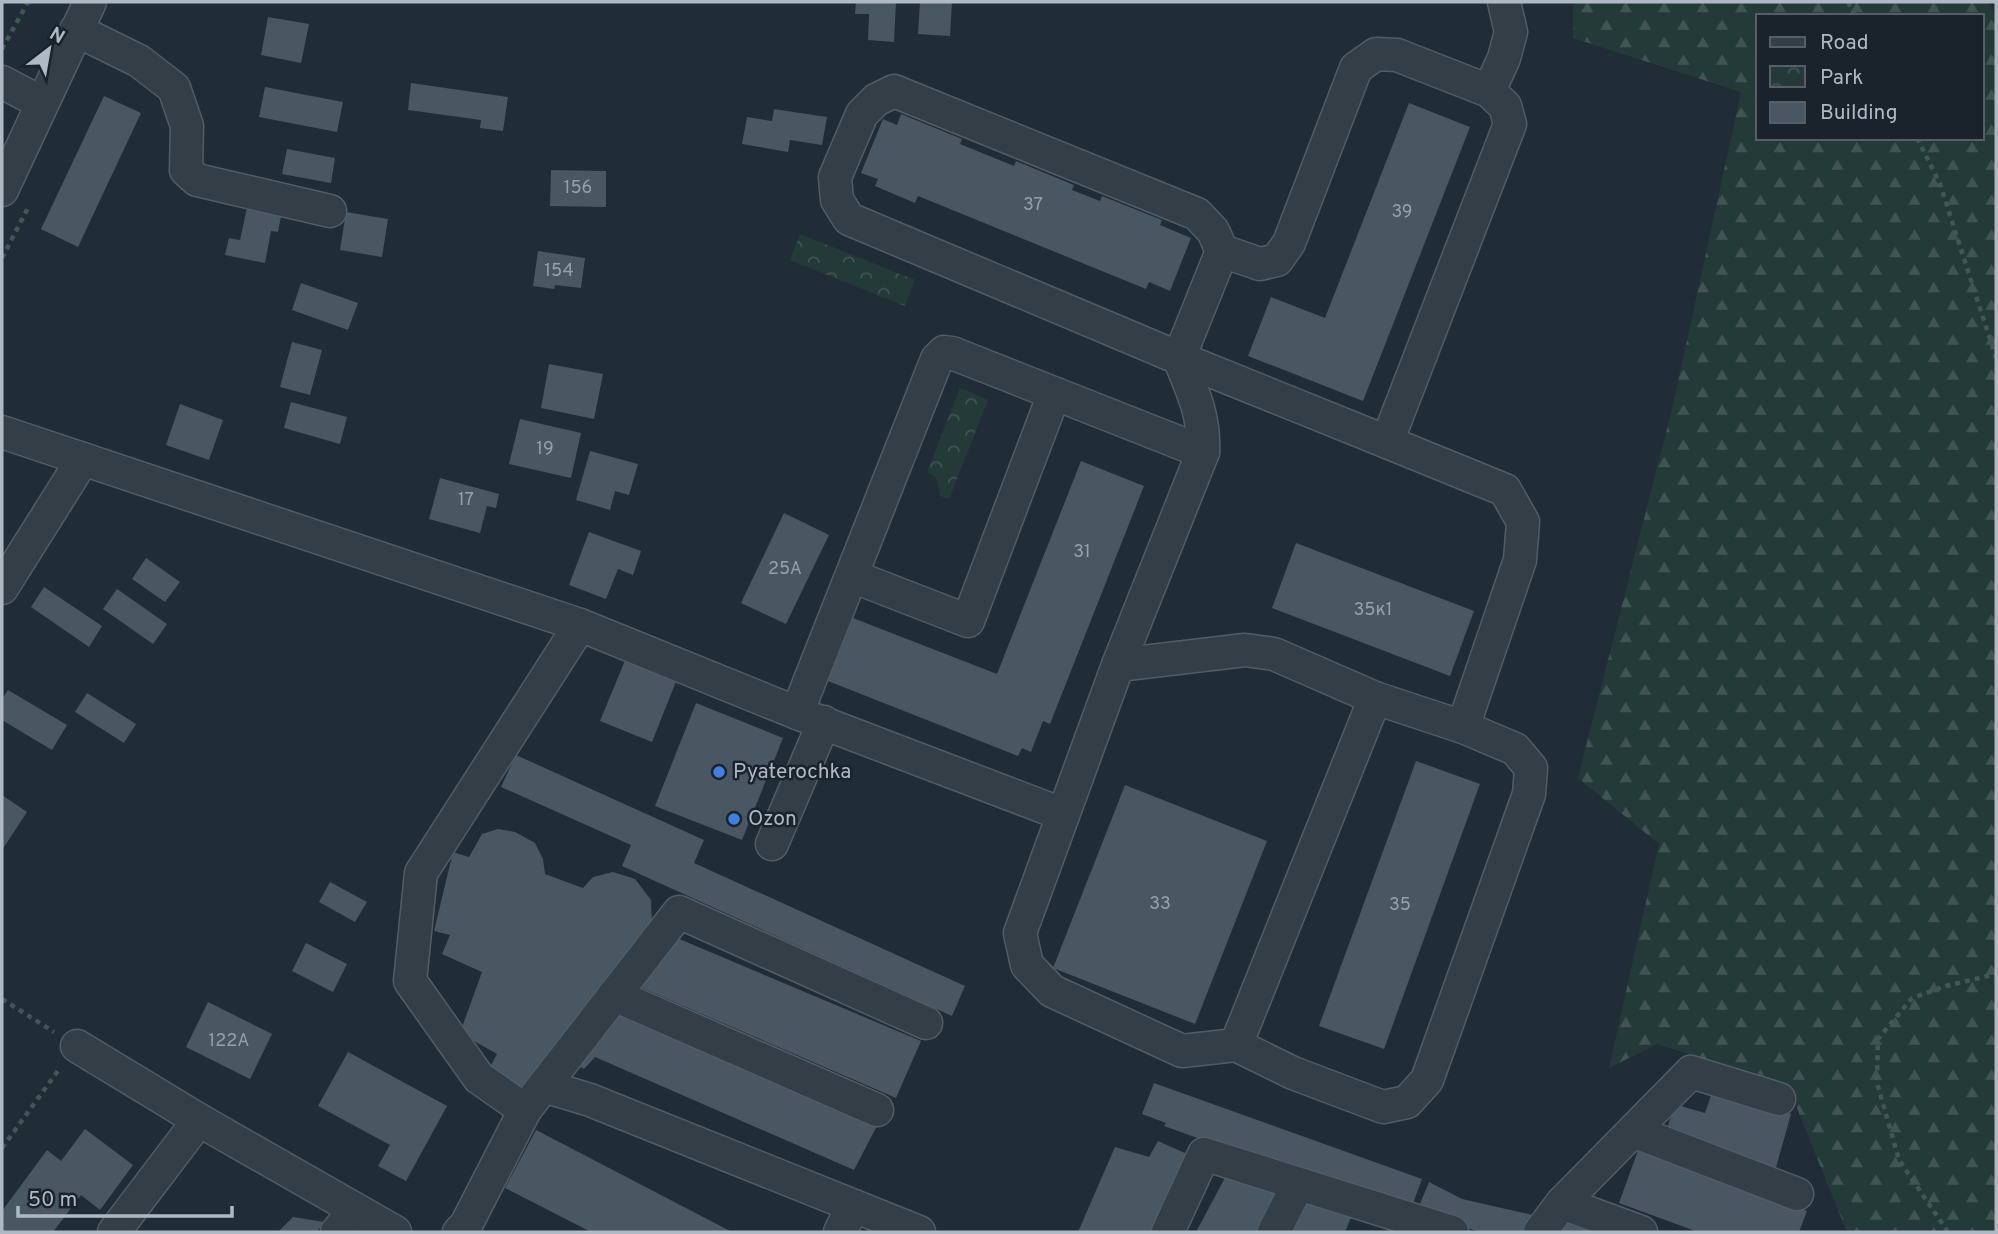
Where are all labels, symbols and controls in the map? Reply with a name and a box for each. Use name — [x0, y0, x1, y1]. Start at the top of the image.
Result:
north arrow — [14, 14, 84, 84]
legend — [1756, 14, 1984, 140]
text: N — [45, 22, 69, 50]
text: Road — [1820, 30, 1869, 57]
text: Park — [1820, 65, 1863, 92]
text: Building — [1820, 100, 1898, 127]
house number: 156 — [564, 177, 592, 200]
house number: 37 — [1023, 194, 1043, 217]
house number: 39 — [1391, 201, 1413, 224]
house number: 154 — [544, 260, 574, 283]
house number: 19 — [536, 438, 554, 461]
house number: 17 — [458, 489, 474, 512]
house number: 31 — [1073, 541, 1091, 564]
house number: 25А — [768, 558, 802, 581]
house number: 35к1 — [1353, 599, 1393, 622]
place label: Pyaterochka — [733, 759, 851, 786]
marker: Pyaterochka — [711, 764, 727, 780]
place label: Ozon — [748, 806, 797, 833]
marker: Ozon — [726, 811, 742, 827]
house number: 33 — [1149, 893, 1171, 916]
house number: 35 — [1389, 894, 1411, 917]
house number: 122А — [209, 1030, 249, 1053]
scale bar — [18, 1174, 231, 1218]
text: 50 m — [28, 1187, 77, 1214]

